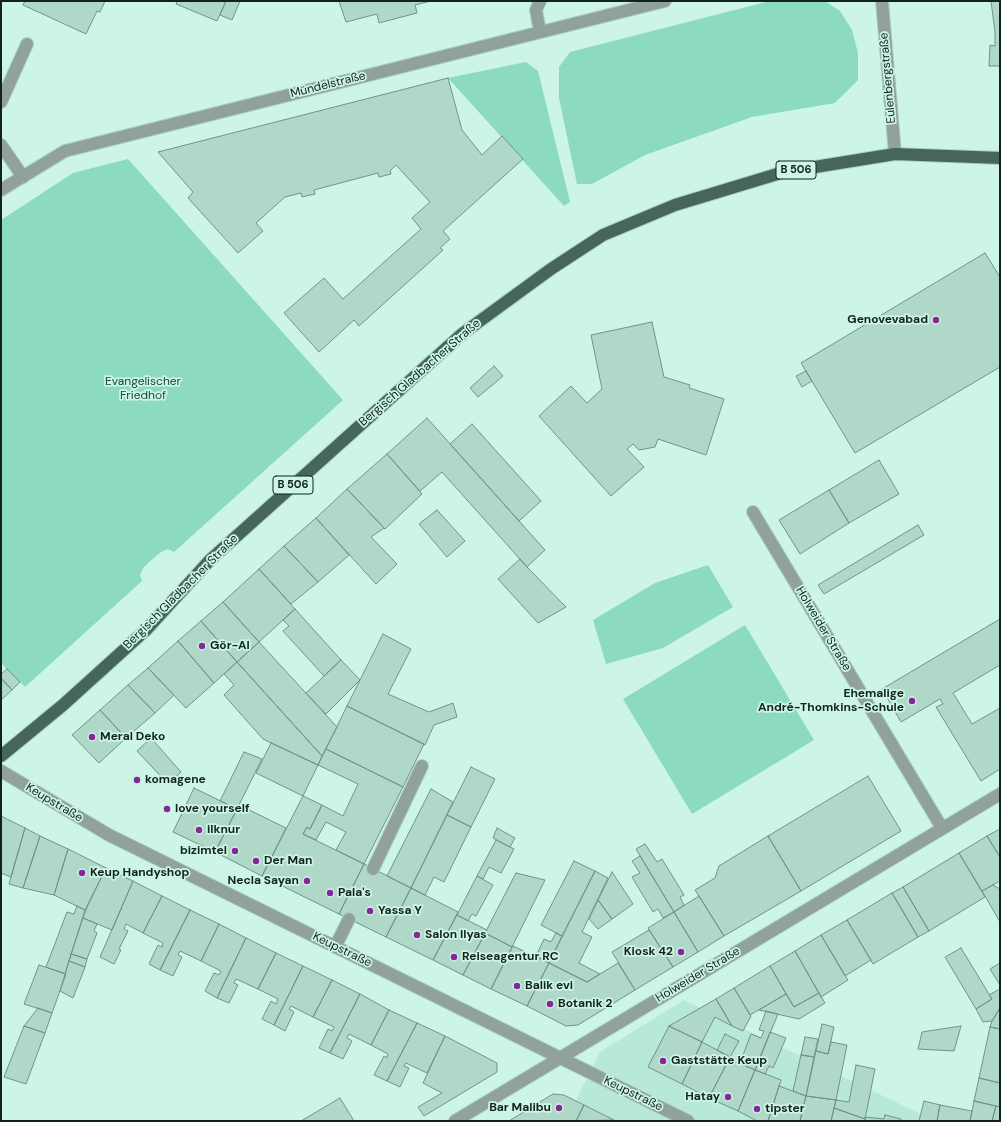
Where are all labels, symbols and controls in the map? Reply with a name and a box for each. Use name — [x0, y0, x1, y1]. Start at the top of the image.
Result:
street label: Eulenbergstraße — [877, 32, 899, 124]
street label: Mündelstraße — [289, 69, 367, 101]
road number: B 506 — [776, 161, 816, 179]
place label: Genovevabad — [847, 313, 928, 327]
marker: Genovevabad — [931, 315, 941, 325]
street label: Bergisch Gladbacher Straße — [356, 316, 484, 430]
park label: Evangelischer Friedhof — [105, 375, 181, 403]
road number: B 506 — [273, 476, 313, 494]
street label: Bergisch Gladbacher Straße — [121, 532, 241, 652]
street label: Holweider Straße — [792, 584, 854, 674]
place label: Gör-Al — [210, 639, 250, 653]
marker: Gör-Al — [197, 641, 207, 651]
place label: Ehemalige André-Thomkins-Schule — [758, 687, 904, 715]
marker: Ehemalige André-Thomkins-Schule — [907, 696, 917, 706]
place label: Meral Deko — [100, 730, 165, 744]
marker: Meral Deko — [87, 732, 97, 742]
place label: komagene — [145, 773, 206, 787]
marker: komagene — [132, 775, 142, 785]
street label: Keupstraße — [23, 780, 85, 826]
place label: love yourself — [175, 802, 249, 816]
marker: love yourself — [162, 804, 172, 814]
place label: ilknur — [207, 823, 240, 837]
marker: ilknur — [194, 825, 204, 835]
place label: bizimtel — [180, 844, 227, 858]
marker: bizimtel — [230, 846, 240, 856]
place label: Der Man — [264, 854, 313, 868]
marker: Der Man — [251, 856, 261, 866]
place label: Keup Handyshop — [90, 866, 189, 880]
marker: Keup Handyshop — [77, 868, 87, 878]
place label: Necla Sayan — [227, 874, 299, 888]
marker: Necla Sayan — [302, 876, 312, 886]
place label: Pala's — [338, 886, 371, 900]
marker: Pala's — [325, 888, 335, 898]
place label: Yassa Y — [378, 904, 422, 918]
marker: Yassa Y — [365, 906, 375, 916]
place label: Salon Ilyas — [425, 928, 487, 942]
street label: Keupstraße — [310, 930, 374, 970]
marker: Salon Ilyas — [412, 930, 422, 940]
street label: Holweider Straße — [653, 944, 743, 1006]
place label: Kiosk 42 — [624, 945, 673, 959]
marker: Kiosk 42 — [676, 947, 686, 957]
place label: Reiseagentur RC — [462, 950, 559, 964]
marker: Reiseagentur RC — [449, 952, 459, 962]
place label: Balik evi — [525, 979, 573, 993]
marker: Balik evi — [512, 981, 522, 991]
place label: Botanik 2 — [558, 997, 612, 1011]
marker: Botanik 2 — [545, 999, 555, 1009]
place label: Gaststätte Keup — [671, 1054, 767, 1068]
marker: Gaststätte Keup — [658, 1056, 668, 1066]
street label: Keupstraße — [601, 1074, 665, 1114]
place label: Hatay — [685, 1090, 720, 1104]
marker: Hatay — [723, 1092, 733, 1102]
place label: Bar Malibu — [489, 1101, 551, 1115]
place label: tipster — [765, 1102, 805, 1116]
marker: Bar Malibu — [554, 1103, 564, 1113]
marker: tipster — [752, 1104, 762, 1114]

